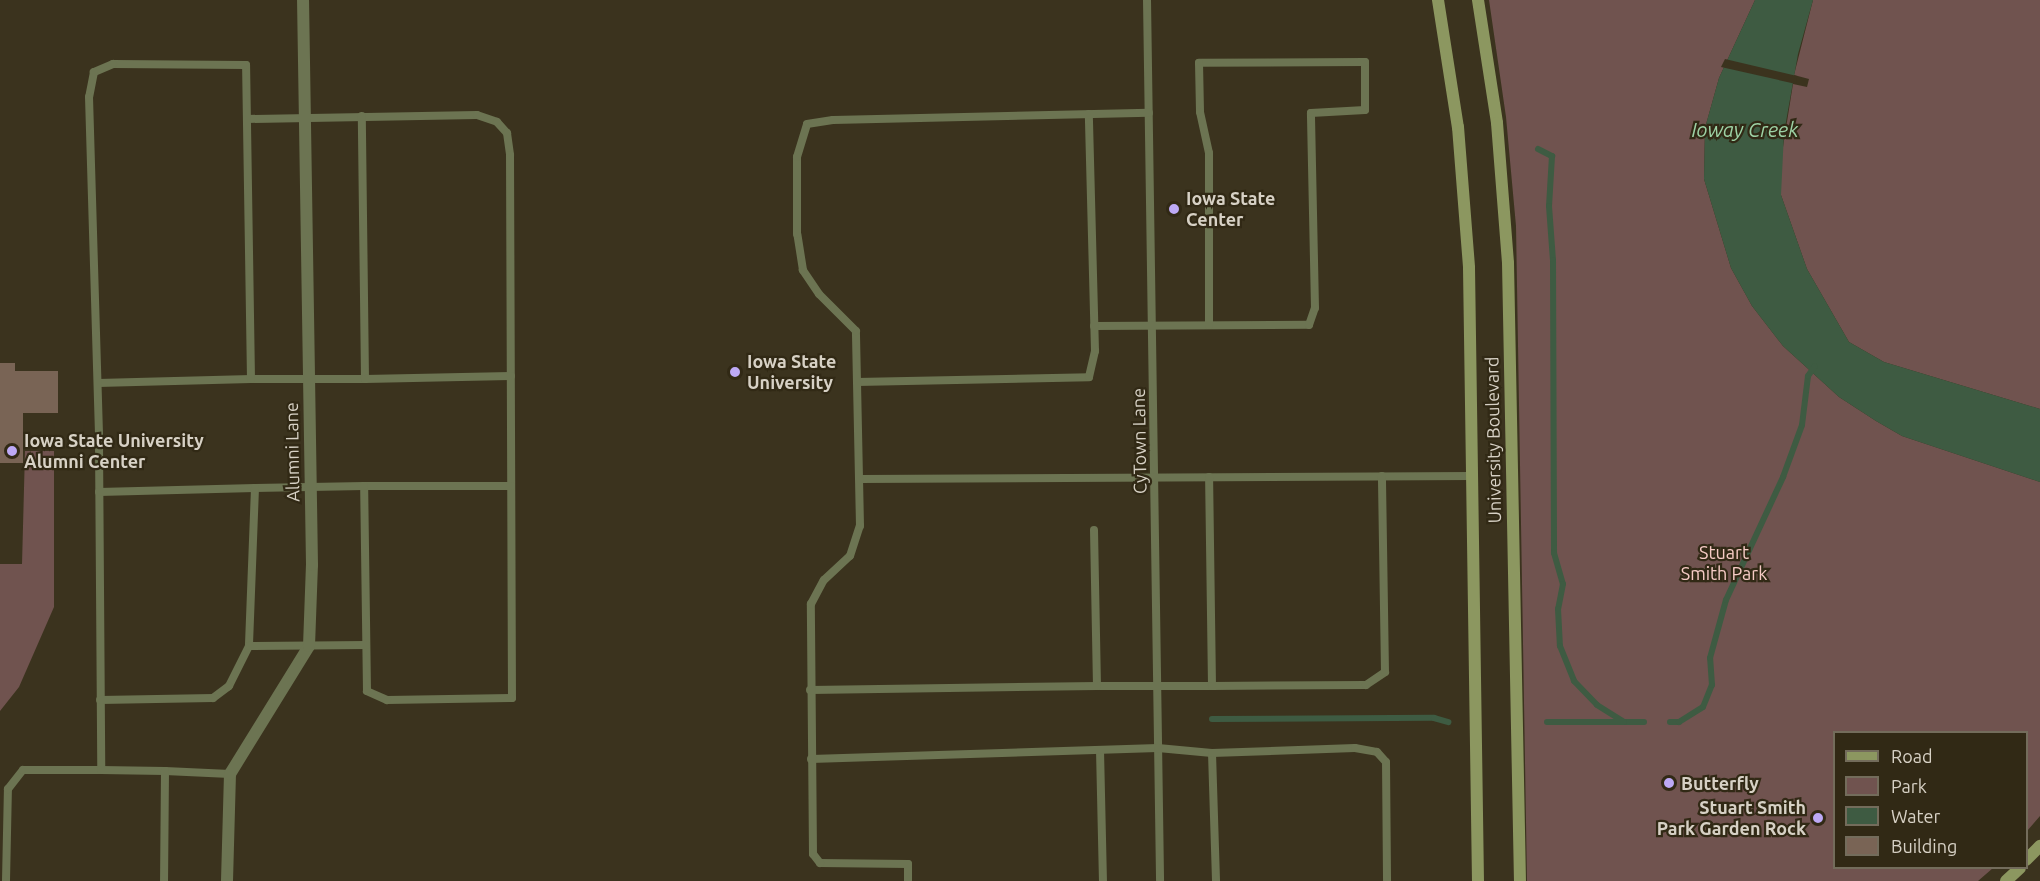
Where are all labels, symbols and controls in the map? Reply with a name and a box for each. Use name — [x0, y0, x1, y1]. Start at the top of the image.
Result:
water label: Ioway Creek — [1692, 117, 1798, 141]
place label: Iowa State Center — [1186, 188, 1275, 230]
marker: Iowa State Center — [1167, 202, 1181, 216]
place label: Iowa State University — [747, 351, 836, 394]
street label: University Boulevard — [1481, 356, 1505, 524]
marker: Iowa State University — [728, 365, 742, 379]
street label: CyTown Lane — [1127, 388, 1151, 494]
street label: Alumni Lane — [280, 402, 304, 502]
place label: Iowa State University Alumni Center — [24, 430, 204, 472]
marker: Iowa State University Alumni Center — [5, 444, 19, 458]
park label: Stuart Smith Park — [1681, 542, 1767, 584]
legend — [1833, 731, 2028, 869]
text: Road — [1891, 746, 1933, 766]
place label: Butterfly — [1681, 772, 1759, 794]
marker: Butterfly — [1662, 776, 1676, 790]
text: Park — [1891, 776, 1927, 796]
place label: Stuart Smith Park Garden Rock — [1657, 797, 1806, 840]
text: Water — [1891, 806, 1940, 826]
marker: Stuart Smith Park Garden Rock — [1811, 811, 1825, 825]
text: Building — [1891, 836, 1957, 856]

